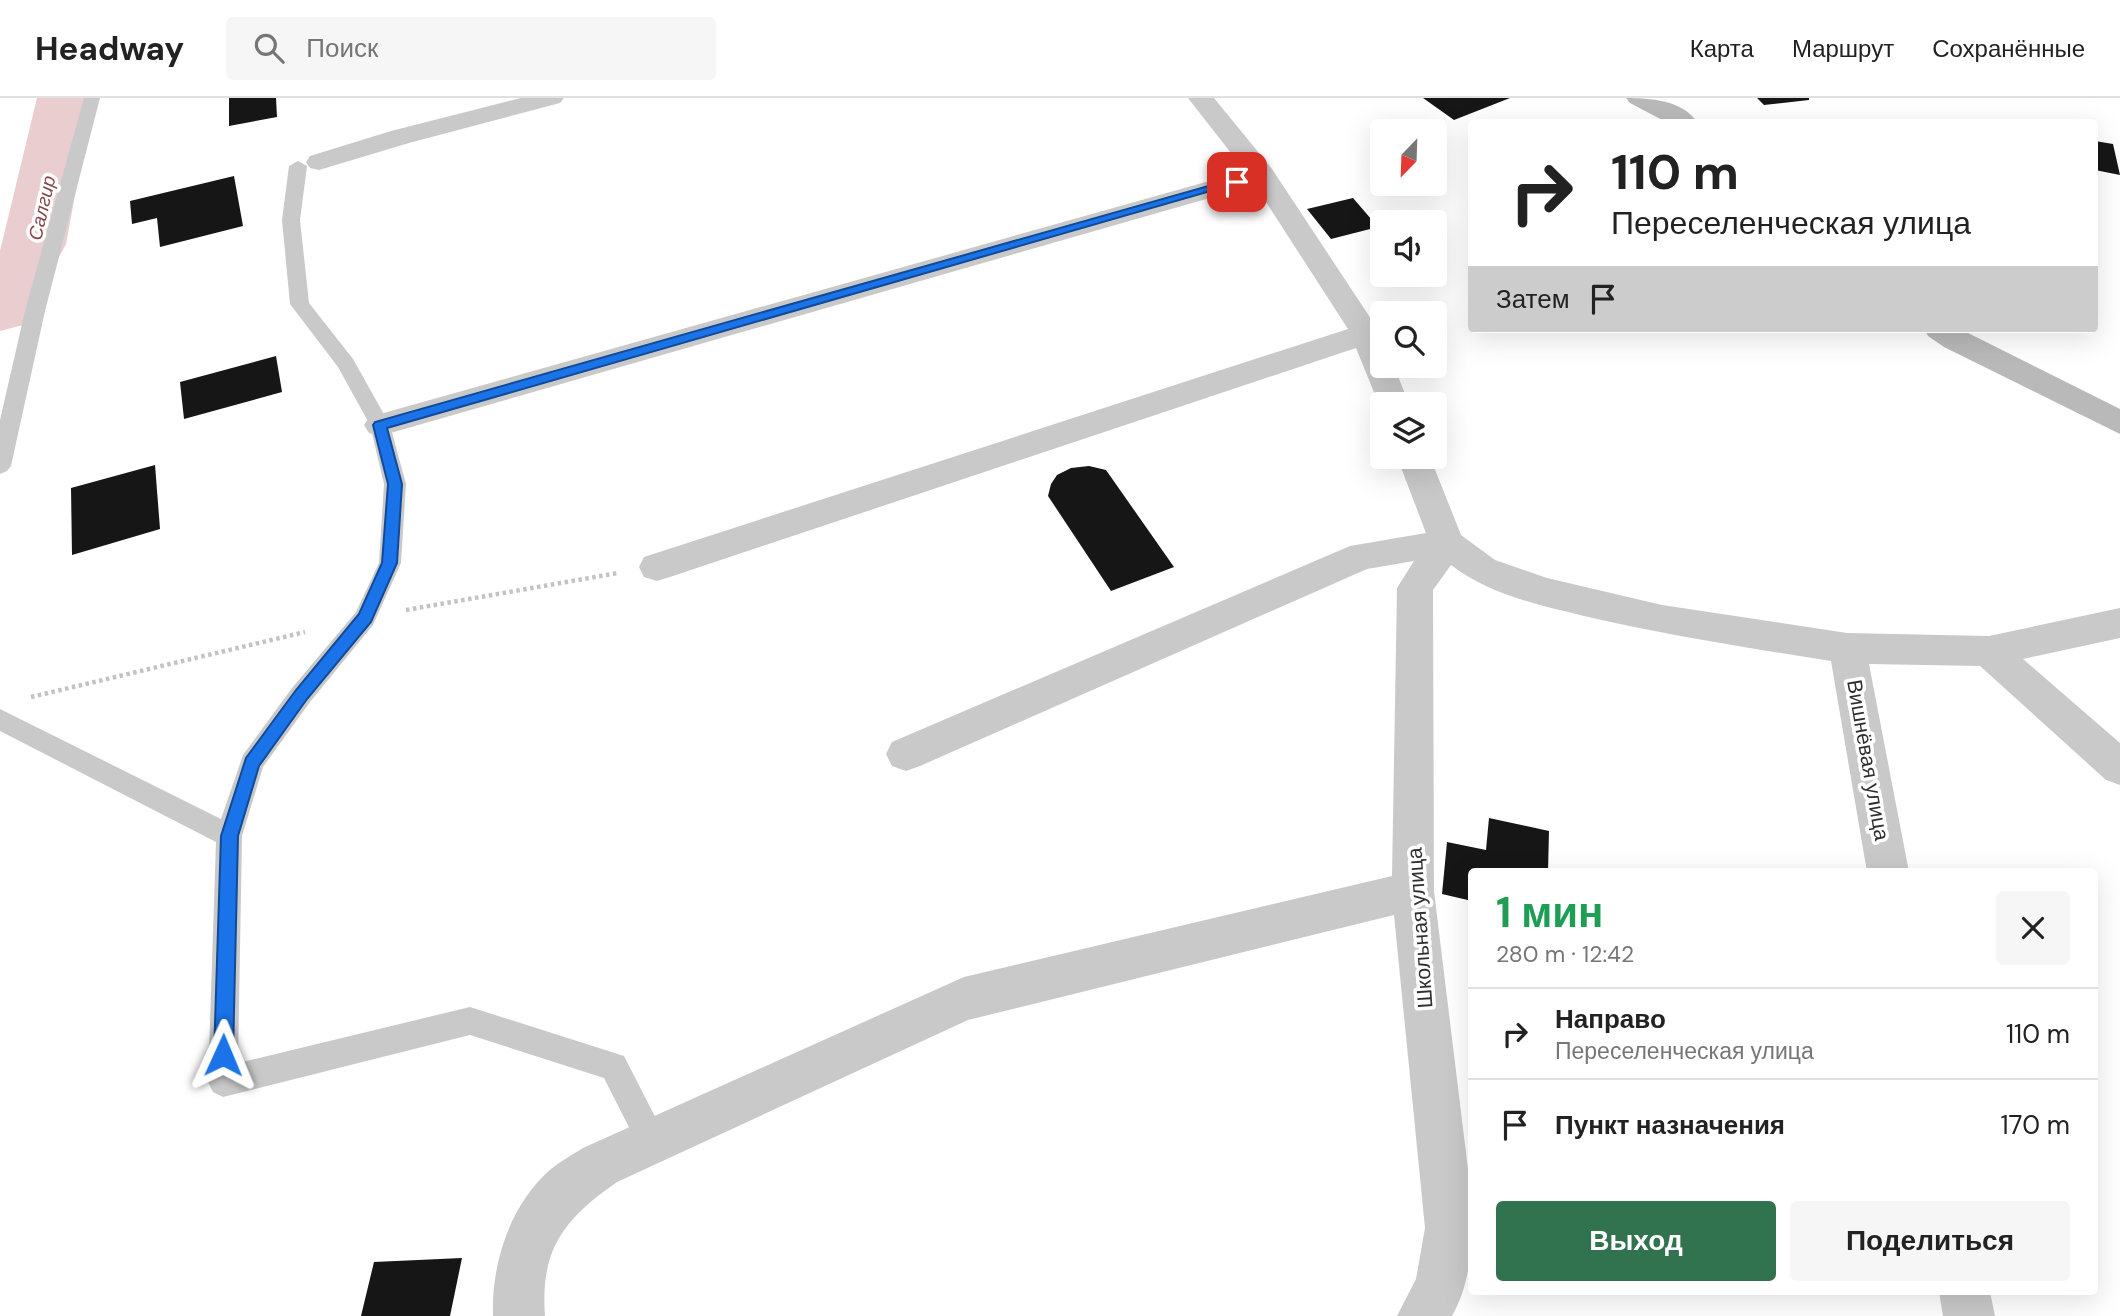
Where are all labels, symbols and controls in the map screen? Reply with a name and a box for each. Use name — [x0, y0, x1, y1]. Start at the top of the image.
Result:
search box — [226, 17, 716, 80]
text: Headway — [35, 27, 184, 70]
icon: search — [250, 29, 288, 67]
text: Поиск — [306, 31, 378, 65]
text: Карта — [1690, 33, 1754, 64]
text: Маршрут — [1792, 33, 1894, 64]
text: Сохранённые — [1932, 33, 2085, 64]
north arrow — [1370, 119, 1447, 196]
map controls — [1370, 119, 1447, 469]
text: 110 m — [1611, 140, 1739, 204]
icon: right — [1496, 147, 1587, 238]
pin — [1207, 152, 1267, 212]
icon: arrive — [1218, 163, 1256, 201]
water label: Салгир — [22, 173, 62, 243]
text: Переселенческая улица — [1611, 202, 1971, 244]
button: sound — [1370, 210, 1447, 287]
icon: arrive — [1584, 280, 1622, 318]
text: Затем — [1496, 282, 1570, 316]
button: search — [1370, 301, 1447, 378]
button: layers — [1370, 392, 1447, 469]
street label: Вишнёвая улица — [1840, 677, 1896, 843]
street label: Школьная улица — [1400, 846, 1440, 1009]
text: 1 мин — [1496, 885, 1603, 940]
button: close — [1996, 891, 2070, 965]
text: 280 m · 12:42 — [1496, 939, 1634, 969]
text: Направо — [1555, 1002, 1666, 1036]
icon: right — [1496, 1015, 1534, 1053]
text: 110 m — [2006, 1017, 2070, 1051]
position arrow — [186, 1018, 260, 1092]
text: Переселенческая улица — [1555, 1036, 1814, 1066]
icon: arrive — [1496, 1106, 1534, 1144]
text: Пункт назначения — [1555, 1108, 1785, 1142]
text: 170 m — [2001, 1108, 2070, 1142]
button: Выход — [1496, 1201, 1776, 1281]
button: Поделиться — [1790, 1201, 2070, 1281]

